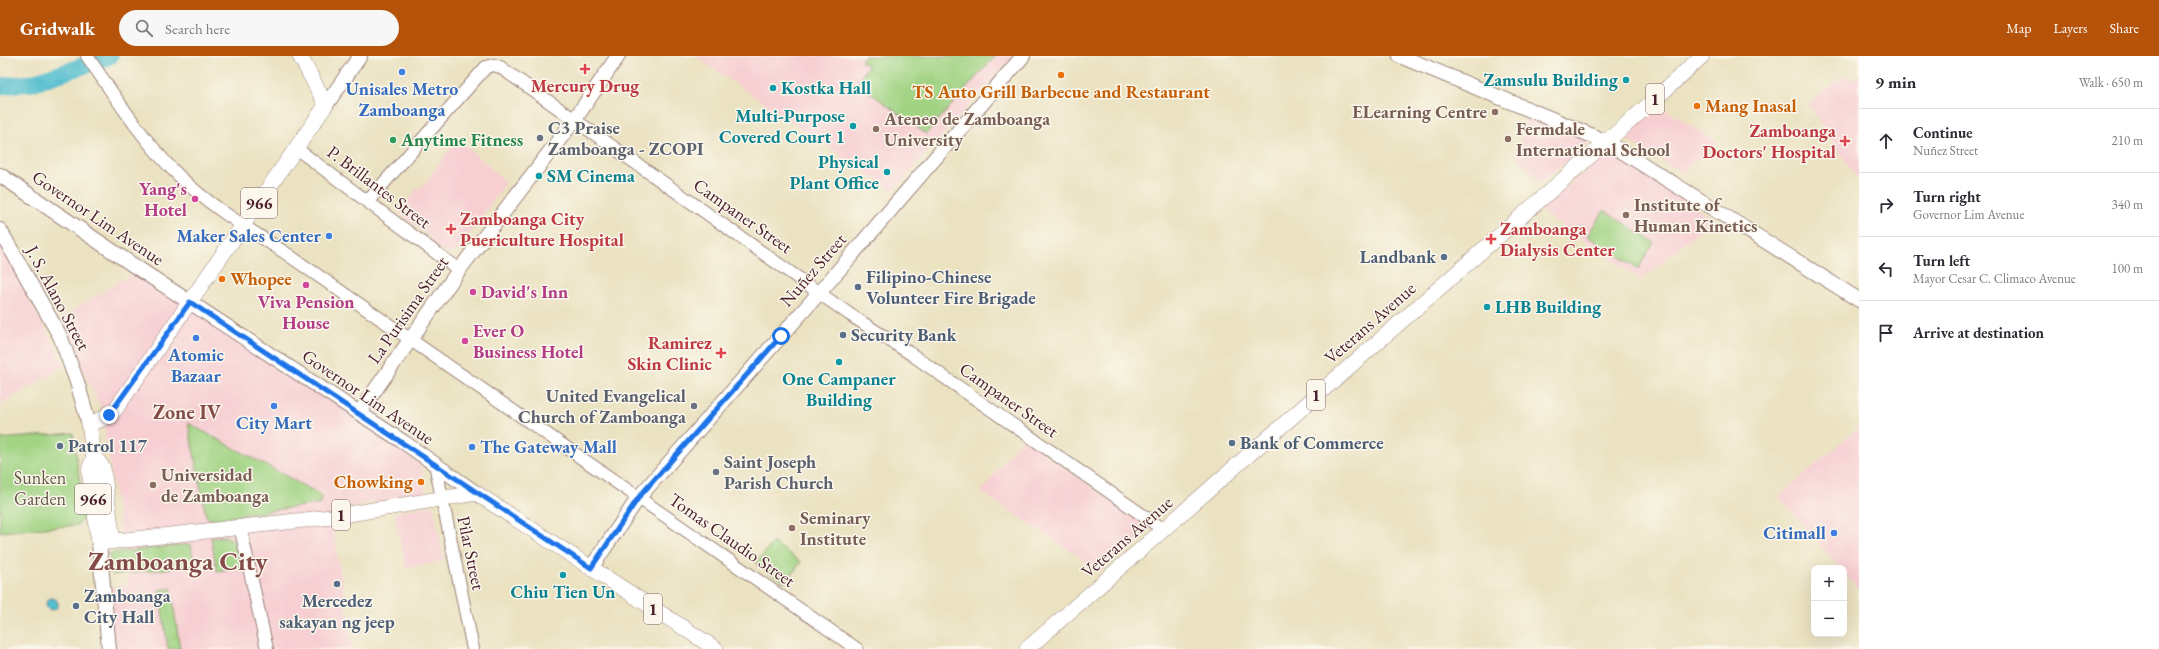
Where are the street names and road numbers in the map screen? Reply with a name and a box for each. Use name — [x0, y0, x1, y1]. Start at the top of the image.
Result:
road number: 1 — [1646, 84, 1664, 114]
street label: P. Brillantes Street — [323, 140, 436, 233]
street label: Governor Lim Avenue — [28, 165, 169, 270]
street label: Campaner Street — [689, 173, 798, 258]
road number: 966 — [241, 188, 277, 218]
street label: Nuñez Street — [774, 228, 851, 311]
street label: J. S. Alano Street — [20, 240, 96, 354]
street label: La Purisima Street — [362, 251, 453, 368]
street label: Veterans Avenue — [1319, 277, 1420, 369]
street label: Governor Lim Avenue — [298, 344, 439, 449]
street label: Campaner Street — [955, 357, 1064, 442]
road number: 1 — [1307, 380, 1325, 410]
road number: 966 — [75, 484, 111, 514]
street label: Tomas Claudio Street — [665, 487, 800, 592]
street label: Veterans Avenue — [1076, 491, 1177, 583]
road number: 1 — [332, 500, 350, 530]
street label: Pilar Street — [452, 514, 491, 592]
road number: 1 — [644, 594, 662, 624]

